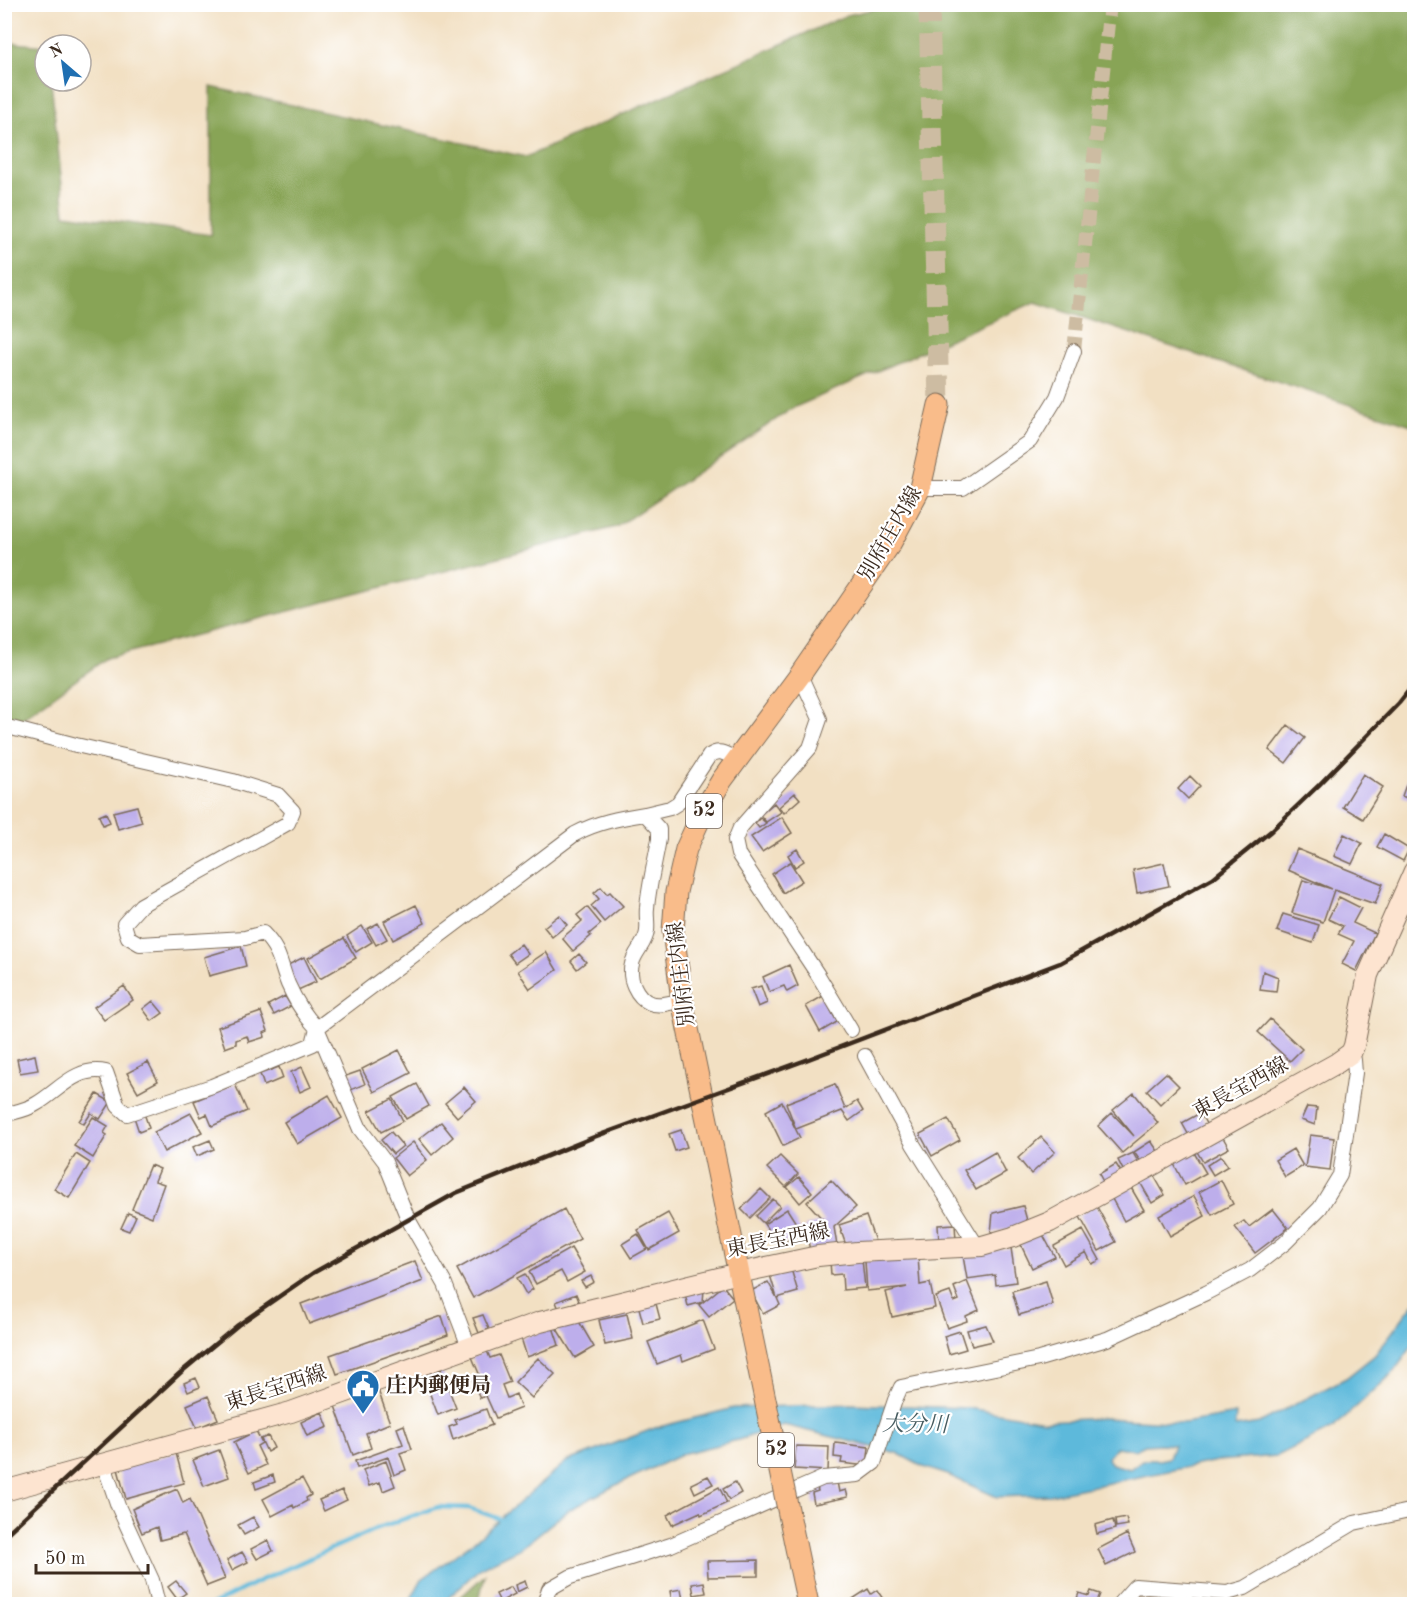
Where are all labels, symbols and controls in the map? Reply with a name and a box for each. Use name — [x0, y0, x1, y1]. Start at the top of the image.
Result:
north arrow — [33, 33, 93, 93]
text: N — [47, 41, 67, 62]
street label: 別府庄内線 — [854, 482, 926, 585]
road number: 52 — [686, 794, 722, 828]
street label: 別府庄内線 — [663, 921, 699, 1028]
street label: 東長宝西線 — [1189, 1053, 1292, 1124]
street label: 東長宝西線 — [724, 1219, 832, 1261]
street label: 東長宝西線 — [222, 1361, 329, 1415]
public building icon: 庄内郵便局 — [345, 1368, 381, 1415]
place label: 庄内郵便局 — [386, 1374, 491, 1397]
water label: 大分川 — [882, 1411, 950, 1437]
road number: 52 — [758, 1433, 794, 1467]
scale bar — [36, 1537, 148, 1575]
text: 50 m — [45, 1550, 85, 1568]

